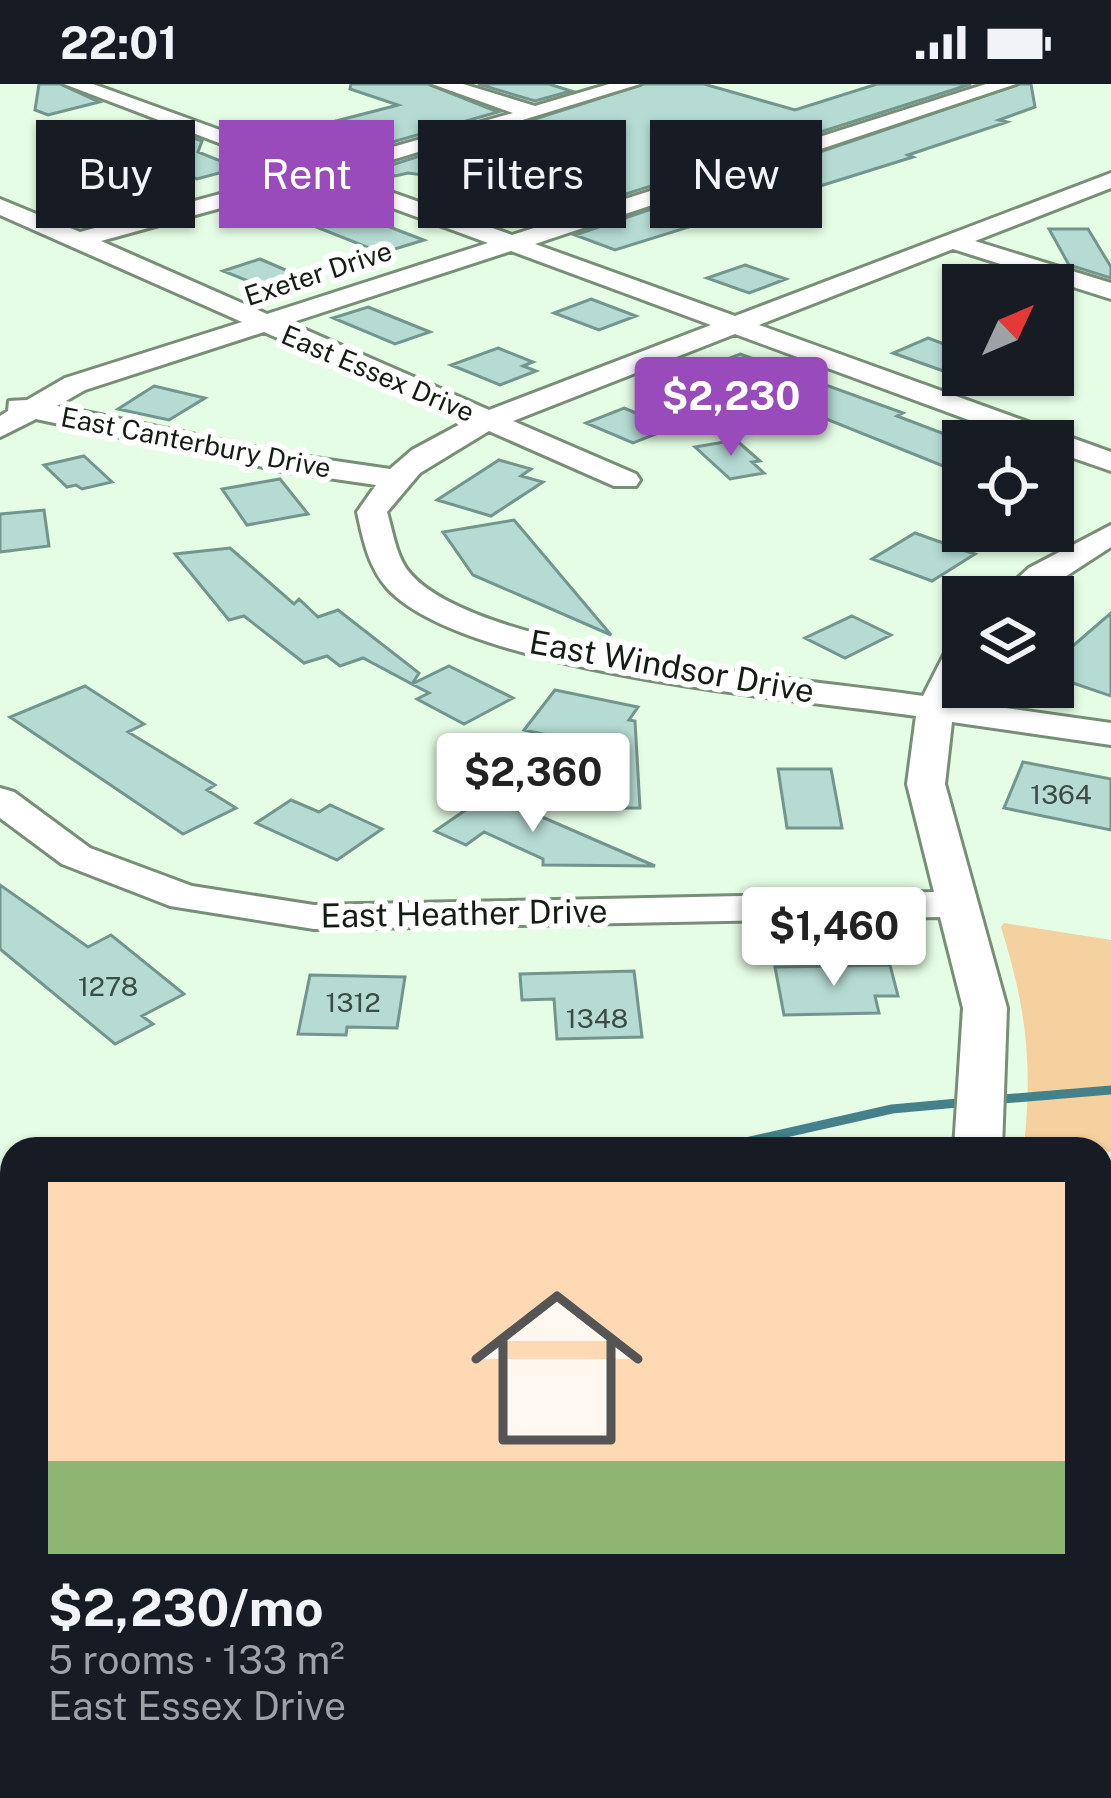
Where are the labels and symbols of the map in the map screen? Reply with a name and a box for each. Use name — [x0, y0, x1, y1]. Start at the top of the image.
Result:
street label: Exeter Drive — [240, 234, 396, 312]
north arrow — [942, 264, 1074, 396]
street label: East Essex Drive — [277, 318, 479, 428]
pin: $2,230 — [633, 357, 829, 459]
street label: East Canterbury Drive — [58, 400, 334, 484]
street label: East Windsor Drive — [527, 622, 817, 710]
pin: $2,360 — [435, 733, 631, 835]
house number: 1364 — [1030, 778, 1092, 810]
pin: $1,460 — [736, 887, 932, 989]
street label: East Heather Drive — [320, 891, 608, 935]
house number: 1278 — [78, 970, 138, 1002]
house number: 1312 — [325, 986, 381, 1018]
house number: 1348 — [566, 1002, 628, 1034]

